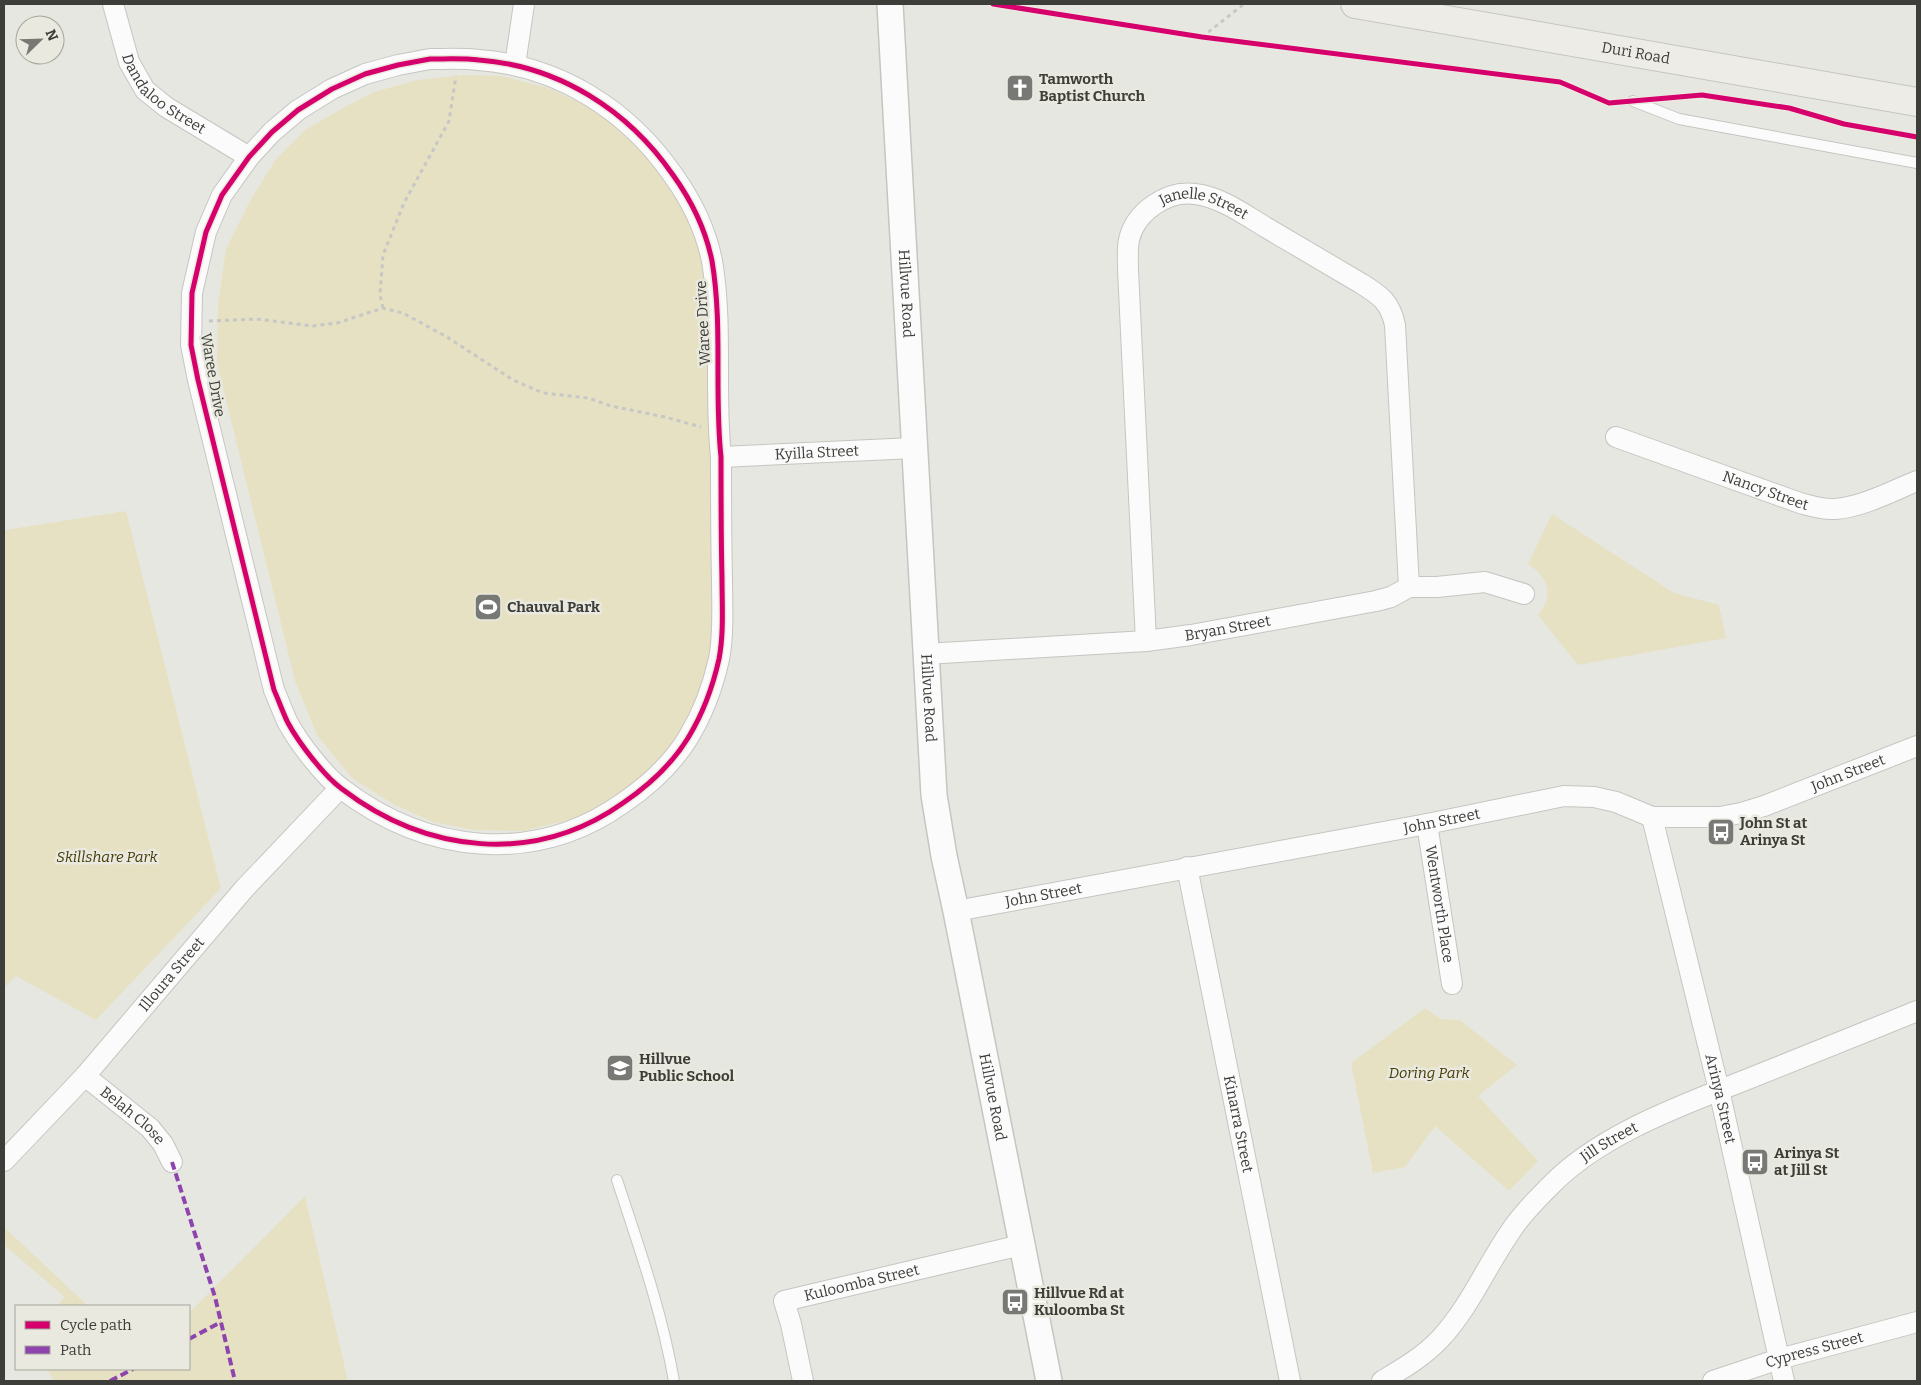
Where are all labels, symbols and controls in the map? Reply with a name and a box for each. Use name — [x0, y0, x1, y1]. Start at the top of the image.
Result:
north arrow — [15, 15, 65, 65]
text: N — [42, 27, 62, 44]
street label: Duri Road — [1600, 38, 1671, 68]
street label: Dandaloo Street — [118, 52, 209, 138]
place label: Tamworth Baptist Church — [1039, 70, 1145, 105]
church icon: Tamworth Baptist Church — [1005, 73, 1035, 103]
street label: Janelle Street — [1155, 184, 1252, 224]
street label: Hillvue Road — [895, 249, 918, 338]
street label: Waree Drive — [692, 280, 714, 366]
street label: Waree Drive — [197, 332, 229, 418]
street label: Kyilla Street — [774, 442, 860, 463]
street label: Nancy Street — [1720, 467, 1811, 514]
sports icon: Chauval Park — [473, 592, 503, 622]
place label: Chauval Park — [507, 598, 600, 616]
street label: Bryan Street — [1184, 611, 1273, 645]
street label: Hillvue Road — [917, 653, 940, 743]
street label: John Street — [1808, 750, 1888, 796]
street label: John Street — [1401, 804, 1482, 837]
place label: John St at Arinya St — [1739, 814, 1807, 849]
bus stop icon: John St at Arinya St — [1706, 817, 1736, 847]
street label: Wentworth Place — [1421, 844, 1458, 964]
park label: Skillshare Park — [56, 848, 159, 866]
street label: John Street — [1003, 879, 1084, 911]
street label: Illoura Street — [135, 933, 208, 1015]
place label: Hillvue Public School — [639, 1050, 735, 1085]
street label: Hillvue Road — [975, 1052, 1010, 1142]
street label: Arinya Street — [1701, 1052, 1740, 1146]
school or university icon: Hillvue Public School — [605, 1053, 635, 1083]
park label: Doring Park — [1388, 1064, 1470, 1082]
street label: Kinarra Street — [1220, 1074, 1257, 1175]
street label: Belah Close — [97, 1083, 169, 1148]
street label: Jill Street — [1576, 1118, 1641, 1166]
place label: Arinya St at Jill St — [1774, 1144, 1840, 1179]
bus stop icon: Arinya St at Jill St — [1740, 1147, 1770, 1177]
street label: Kuloomba Street — [802, 1260, 921, 1305]
place label: Hillvue Rd at Kuloomba St — [1034, 1284, 1125, 1319]
bus stop icon: Hillvue Rd at Kuloomba St — [1000, 1287, 1030, 1317]
legend — [15, 1305, 190, 1370]
text: Cycle path — [60, 1316, 132, 1334]
street label: Cypress Street — [1763, 1328, 1866, 1372]
text: Path — [60, 1341, 92, 1359]

